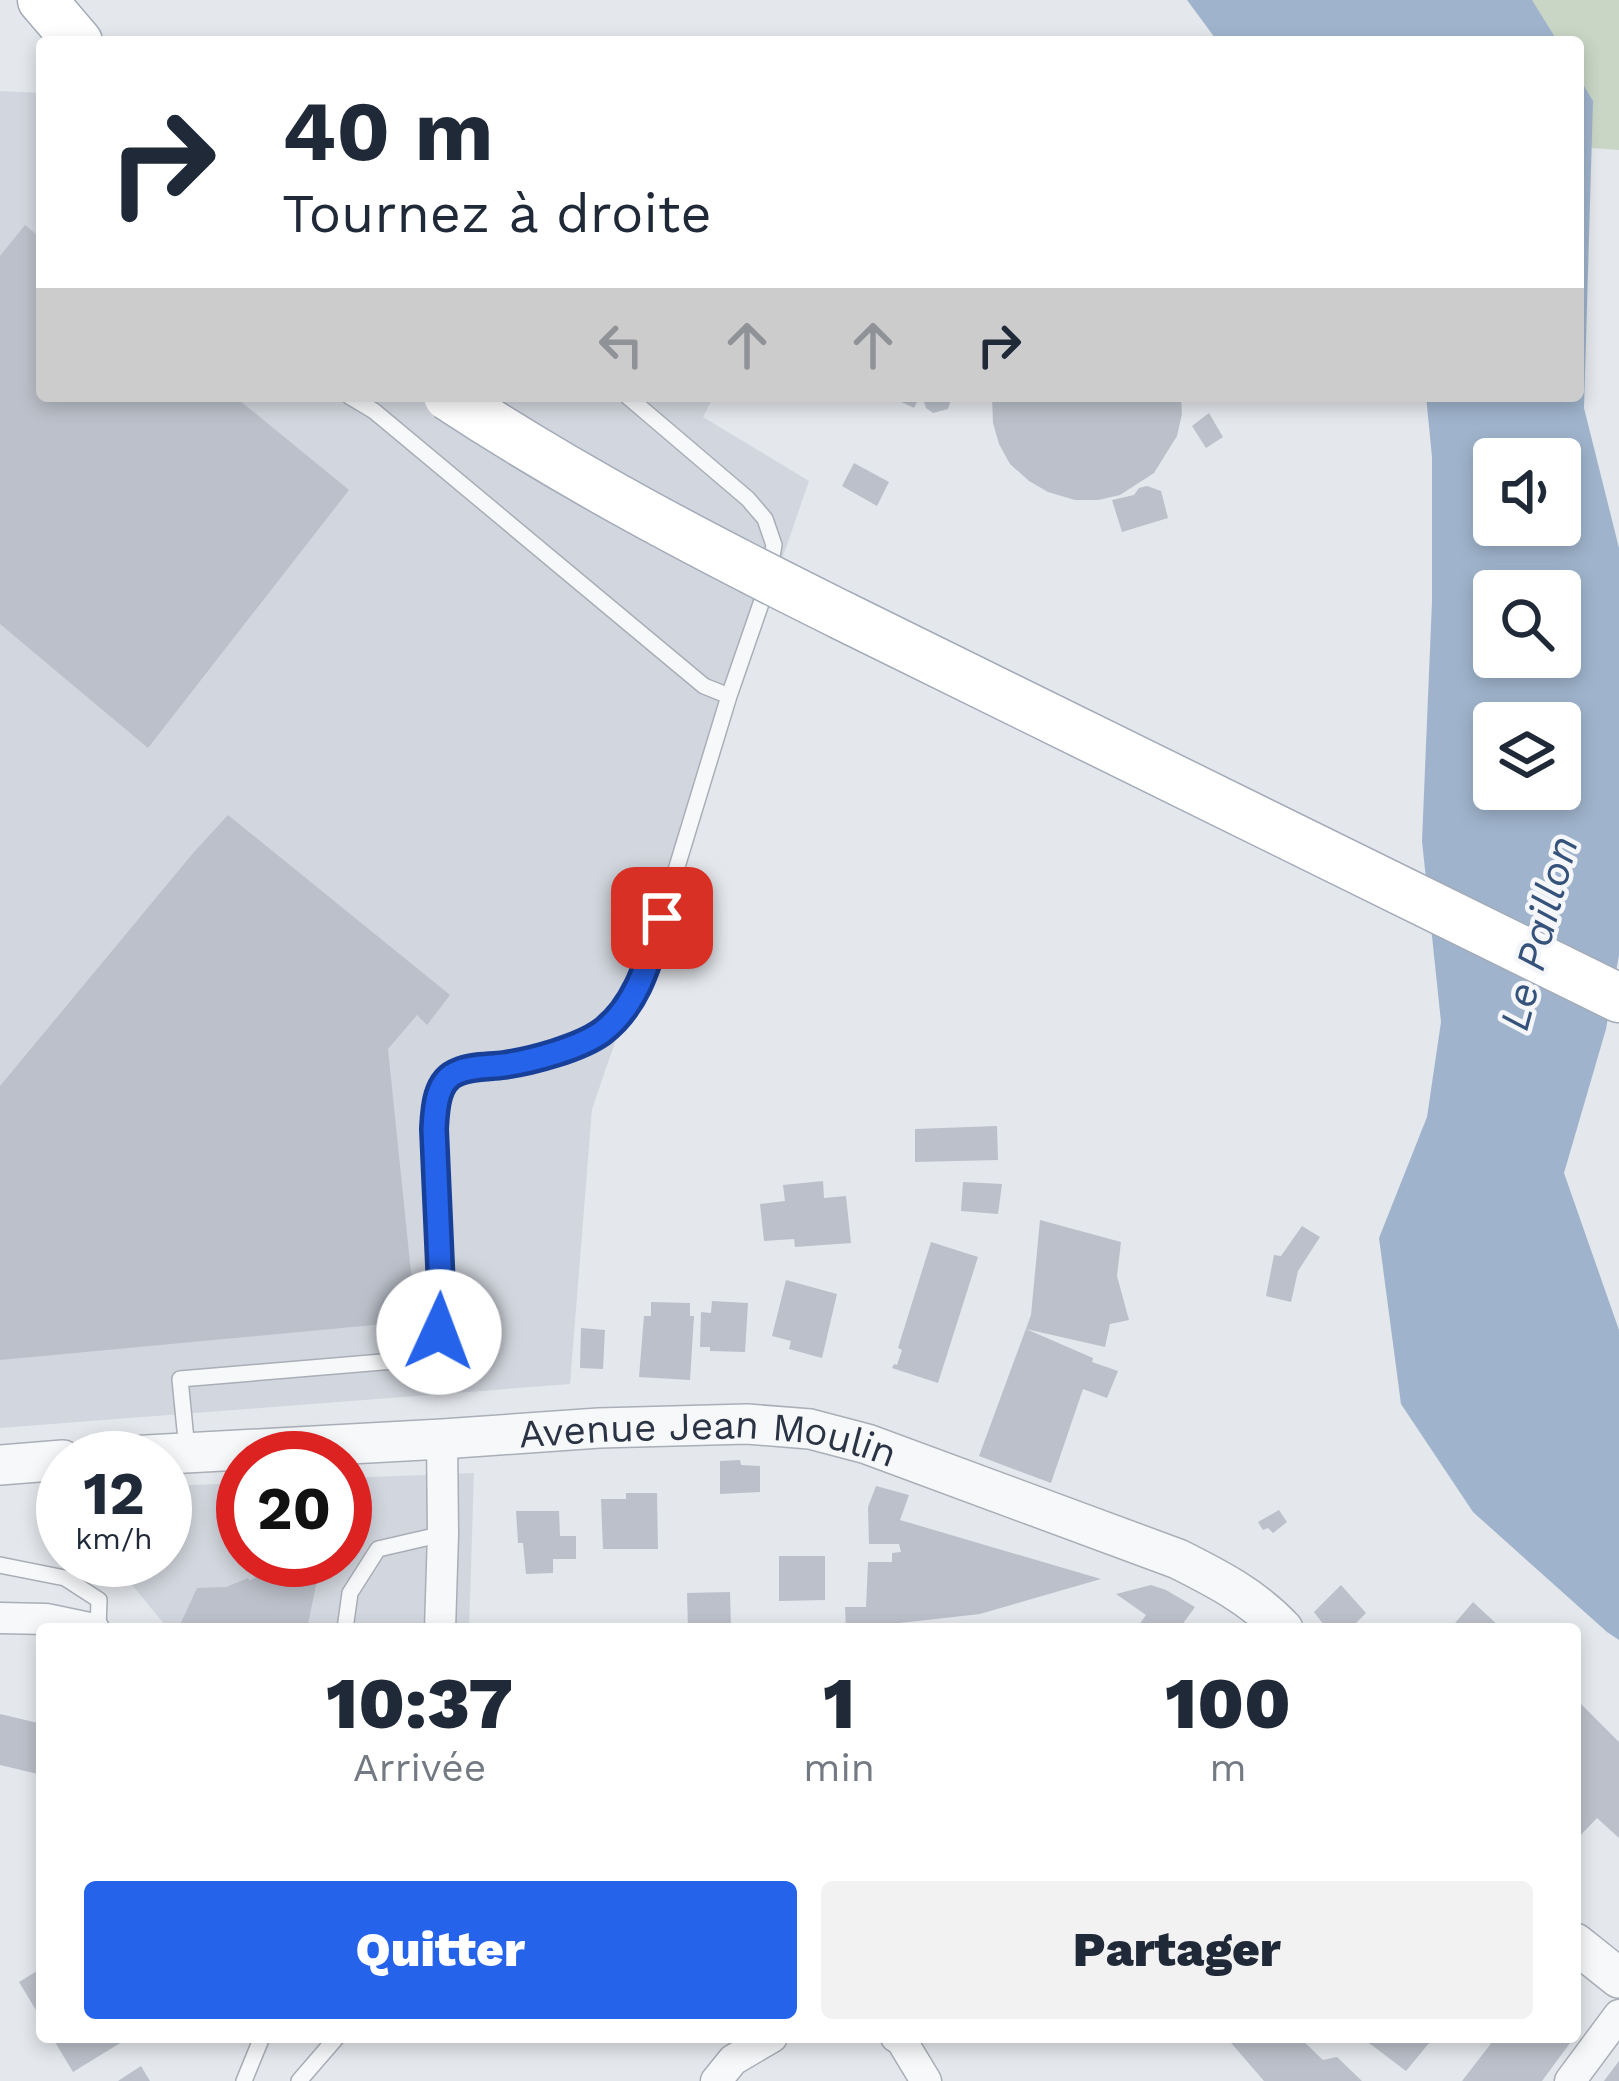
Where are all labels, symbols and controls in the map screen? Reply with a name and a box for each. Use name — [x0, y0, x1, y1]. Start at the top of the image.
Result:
text: 40 m — [282, 82, 493, 180]
icon: right — [84, 84, 240, 240]
text: Tournez à droite — [282, 182, 712, 245]
icon: left — [588, 312, 654, 378]
icon: ahead — [714, 312, 780, 378]
icon: ahead — [840, 312, 906, 378]
icon: right — [966, 312, 1032, 378]
map controls — [1473, 438, 1581, 810]
button: sound — [1473, 438, 1581, 546]
button: search — [1473, 570, 1581, 678]
button: layers — [1473, 702, 1581, 810]
water label: Le Paillon — [1489, 831, 1588, 1036]
pin — [611, 867, 713, 969]
icon: arrive — [629, 885, 695, 951]
position arrow — [376, 1269, 502, 1395]
street label: Avenue Jean Moulin — [517, 1401, 903, 1476]
speed limit sign: 20 — [216, 1431, 372, 1587]
text: 12 — [83, 1458, 145, 1529]
text: km/h — [75, 1521, 153, 1556]
text: 10:37 — [326, 1661, 513, 1745]
text: 1 — [823, 1661, 855, 1745]
text: 100 — [1165, 1661, 1291, 1745]
text: Arrivée — [353, 1745, 486, 1790]
text: min — [803, 1745, 875, 1790]
text: m — [1209, 1745, 1247, 1790]
button: Quitter — [84, 1881, 797, 2019]
button: Partager — [821, 1881, 1533, 2019]

